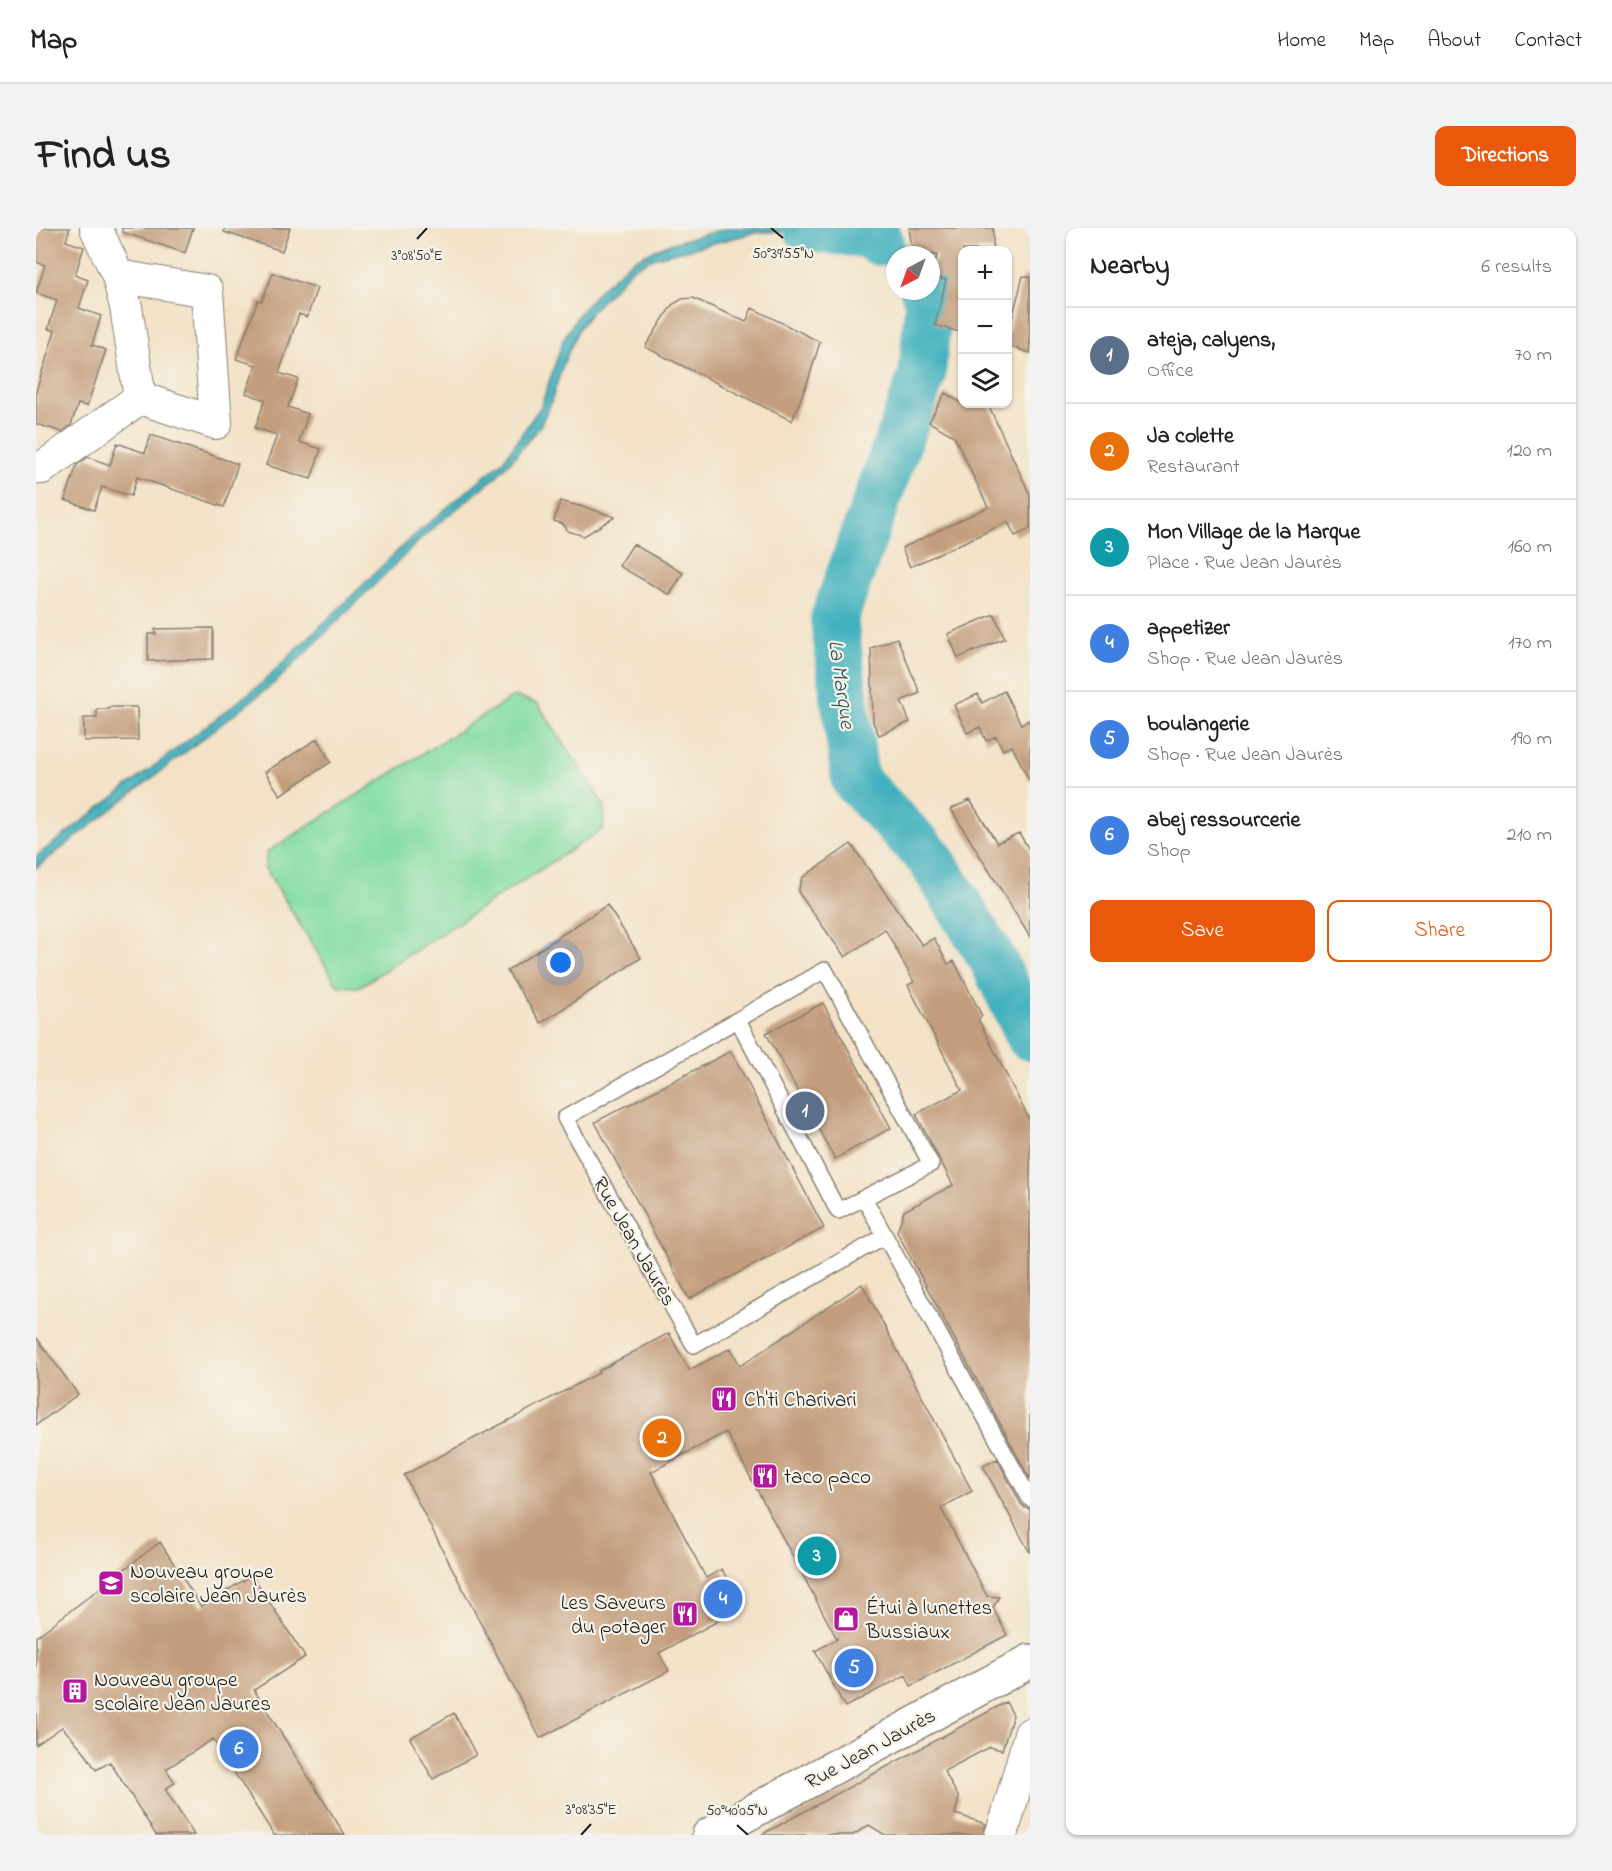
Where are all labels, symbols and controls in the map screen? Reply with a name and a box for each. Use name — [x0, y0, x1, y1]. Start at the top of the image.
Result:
text: Map — [30, 21, 77, 62]
text: Home — [1277, 26, 1326, 56]
text: Map — [1359, 26, 1394, 56]
text: About — [1427, 26, 1481, 56]
text: Contact — [1514, 26, 1582, 56]
text: Find us — [36, 126, 171, 187]
button: Directions — [1435, 126, 1576, 186]
text: 50°39'55"N — [752, 243, 814, 265]
text: 3°08'50"E — [391, 245, 443, 267]
north arrow — [886, 246, 940, 300]
map controls — [958, 246, 1012, 408]
button: + — [958, 246, 1012, 300]
text: Nearby — [1090, 248, 1169, 286]
text: 6 results — [1481, 253, 1552, 282]
button: − — [958, 300, 1012, 354]
text: ateja, calyens, — [1147, 325, 1275, 357]
text: 1 — [1106, 341, 1113, 370]
text: 70 m — [1515, 341, 1552, 370]
button: layers — [958, 354, 1012, 408]
text: Office — [1147, 357, 1193, 386]
text: Ja colette — [1147, 421, 1234, 453]
text: 2 — [1105, 437, 1114, 466]
text: 120 m — [1507, 437, 1552, 466]
text: Restaurant — [1147, 453, 1240, 482]
text: Mon Village de la Marque — [1147, 517, 1360, 549]
text: 3 — [1105, 533, 1114, 562]
text: 160 m — [1508, 533, 1552, 562]
text: Place · Rue Jean Jaurès — [1147, 549, 1342, 578]
text: appetizer — [1147, 613, 1230, 645]
text: 4 — [1105, 629, 1114, 658]
text: 170 m — [1508, 629, 1552, 658]
water label: La Marque — [818, 638, 862, 732]
text: Shop · Rue Jean Jaurès — [1147, 645, 1343, 674]
text: boulangerie — [1147, 709, 1249, 741]
text: 5 — [1104, 725, 1115, 754]
text: 190 m — [1510, 725, 1552, 754]
text: Shop · Rue Jean Jaurès — [1147, 741, 1343, 770]
text: abej ressourcerie — [1147, 805, 1300, 837]
text: 6 — [1105, 821, 1114, 850]
text: 210 m — [1507, 821, 1552, 850]
text: Shop — [1147, 837, 1191, 866]
button: Save — [1090, 900, 1315, 962]
button: Share — [1327, 900, 1552, 962]
your location — [546, 948, 575, 977]
pin: 1 — [786, 1088, 824, 1134]
street label: Rue Jean Jaurès — [584, 1172, 683, 1312]
restaurant icon: Ch'ti Charivari — [709, 1384, 739, 1414]
place label: Ch'ti Charivari — [744, 1386, 857, 1416]
pin: 2 — [642, 1416, 682, 1460]
restaurant icon: taco paco — [750, 1461, 780, 1491]
place label: taco paco — [784, 1463, 871, 1493]
pin: 3 — [798, 1534, 836, 1578]
place label: Nouveau groupe scolaire Jean Jaurès — [130, 1558, 307, 1612]
school or university icon: Nouveau groupe scolaire Jean Jaurès — [96, 1568, 126, 1598]
pin: 4 — [704, 1576, 742, 1622]
place label: Les Saveurs du potager — [561, 1589, 666, 1645]
place label: Étui à lunettes Bussiaux — [865, 1594, 992, 1648]
restaurant icon: Les Saveurs du potager — [670, 1599, 700, 1629]
shop icon: Étui à lunettes Bussiaux — [831, 1604, 861, 1634]
pin: 5 — [834, 1646, 874, 1690]
place label: Nouveau groupe scolaire Jean Jaures — [94, 1666, 271, 1720]
building icon: Nouveau groupe scolaire Jean Jaures — [60, 1676, 90, 1706]
street label: Rue Jean Jaurès — [800, 1701, 942, 1798]
pin: 6 — [220, 1726, 258, 1772]
text: 3°08'35"E — [565, 1799, 617, 1821]
text: 50°40'05"N — [706, 1800, 768, 1822]

